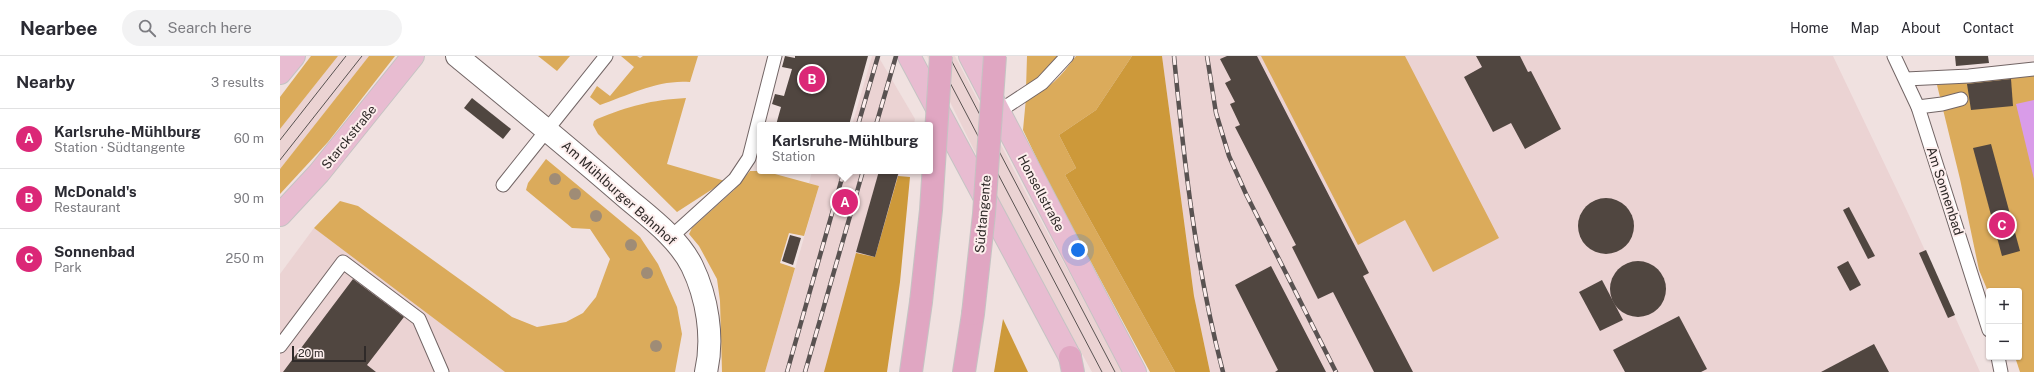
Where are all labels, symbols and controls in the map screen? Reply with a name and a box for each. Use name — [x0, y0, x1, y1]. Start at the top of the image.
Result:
search box — [122, 10, 402, 46]
text: Nearbee — [20, 17, 98, 39]
icon: search — [136, 17, 158, 39]
text: Search here — [168, 19, 252, 36]
text: Home — [1790, 20, 1829, 36]
text: Map — [1851, 20, 1879, 36]
text: About — [1901, 20, 1941, 36]
text: Contact — [1963, 20, 2014, 36]
pin: B — [799, 64, 825, 94]
text: Nearby — [16, 72, 75, 92]
text: 3 results — [211, 75, 264, 90]
street label: Starckstraße — [319, 102, 379, 172]
popup — [757, 122, 933, 174]
text: Karlsruhe-Mühlburg — [54, 123, 201, 140]
text: A — [24, 131, 34, 146]
text: 60 m — [234, 131, 264, 146]
text: Karlsruhe-Mühlburg — [772, 132, 918, 149]
street label: Am Mühlburger Bahnhof — [559, 138, 679, 248]
text: Station · Südtangente — [54, 140, 185, 155]
street label: Am Sonnenbad — [1924, 145, 1966, 237]
text: Station — [772, 149, 815, 164]
street label: Honsellstraße — [1015, 152, 1067, 234]
street label: Südtangente — [972, 174, 994, 254]
text: McDonald's — [54, 183, 137, 200]
pin: A — [832, 187, 858, 217]
text: B — [25, 191, 33, 206]
text: 90 m — [234, 191, 264, 206]
text: Restaurant — [54, 200, 120, 215]
pin: C — [1989, 210, 2015, 240]
your location — [1068, 240, 1088, 260]
text: Sonnenbad — [54, 243, 135, 260]
text: C — [24, 251, 34, 266]
text: 250 m — [226, 251, 264, 266]
text: Park — [54, 260, 82, 275]
map controls — [1986, 288, 2022, 360]
button: + — [1986, 288, 2022, 324]
button: − — [1986, 324, 2022, 360]
scale bar — [292, 344, 366, 363]
text: 20 m — [298, 347, 323, 359]

